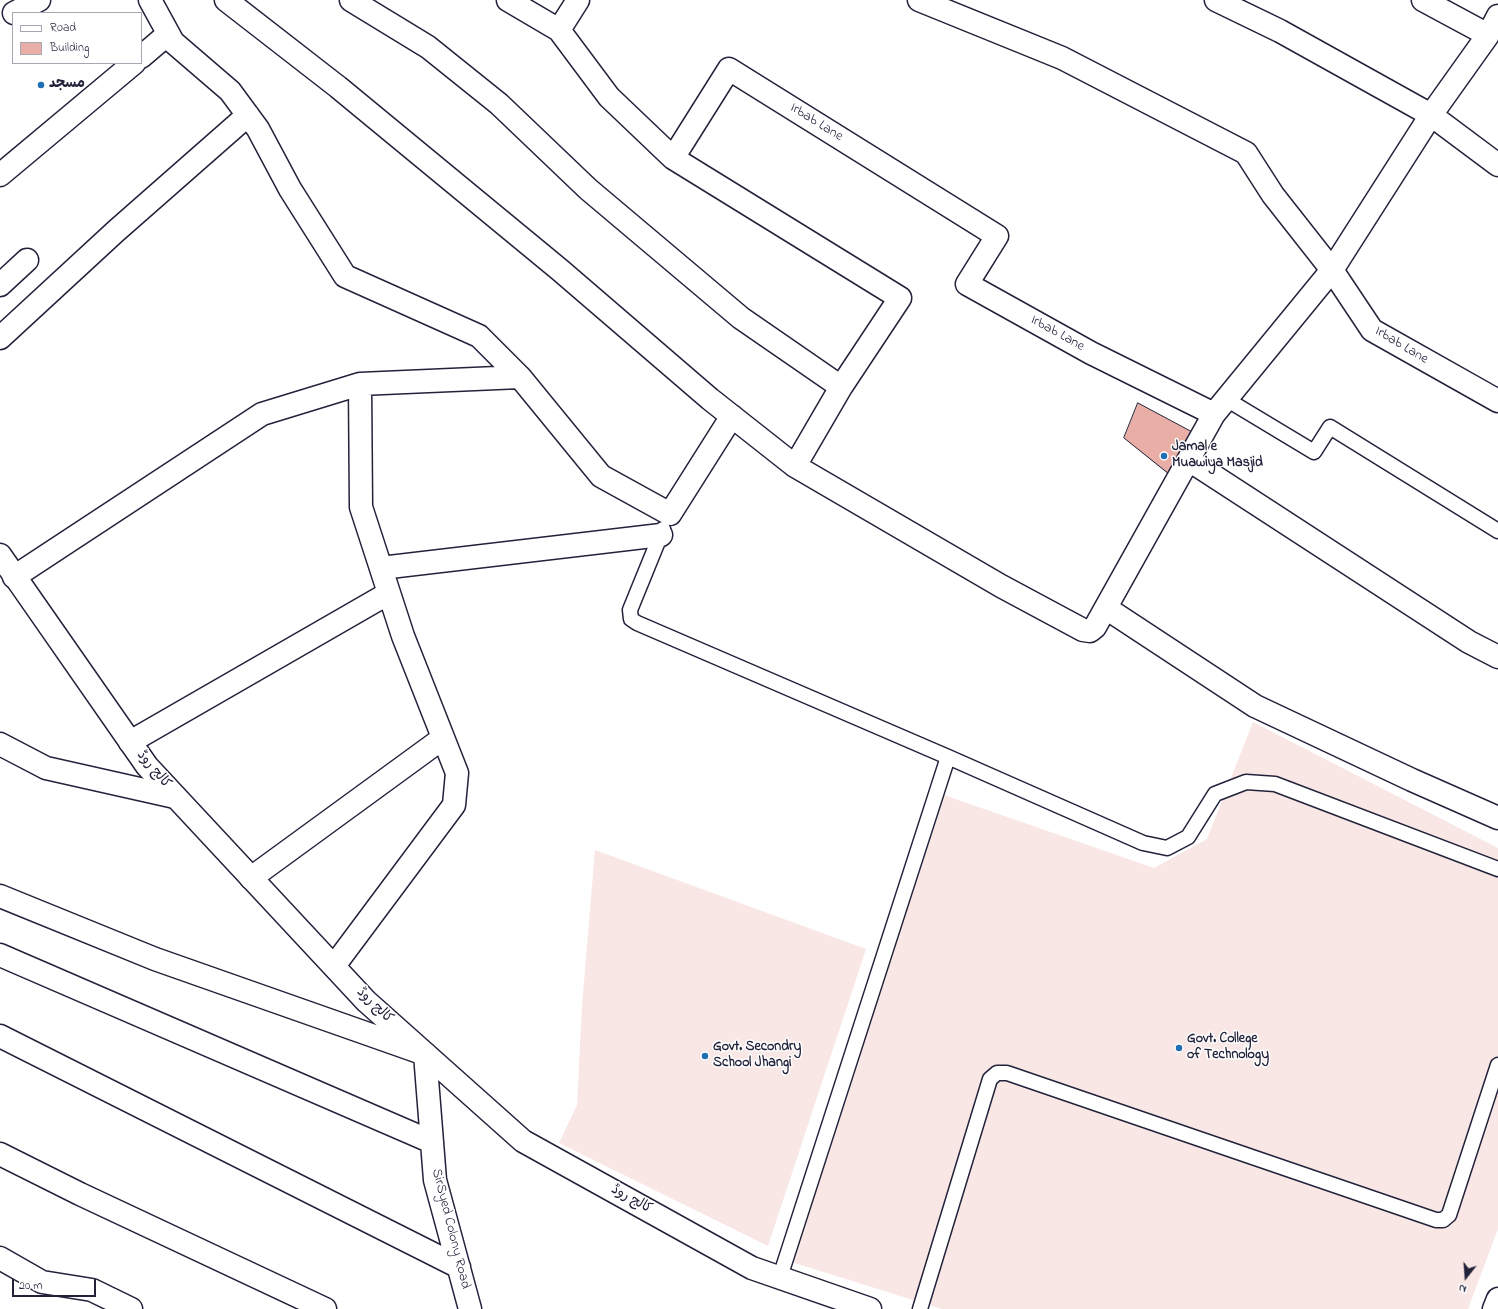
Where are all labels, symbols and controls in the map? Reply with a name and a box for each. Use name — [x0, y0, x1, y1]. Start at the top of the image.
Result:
legend — [12, 12, 142, 64]
text: Road — [50, 19, 76, 37]
text: Building — [50, 39, 89, 57]
place label: مسجد — [49, 77, 85, 93]
marker: مسجد — [36, 80, 46, 90]
street label: Irbab Lane — [786, 100, 846, 146]
street label: Irbab Lane — [1027, 312, 1087, 356]
street label: Irbab Lane — [1371, 324, 1431, 368]
place label: Jamal e Muawiya Masjid — [1172, 440, 1263, 472]
marker: Jamal e Muawiya Masjid — [1159, 451, 1169, 461]
street label: کالج روڈ — [132, 748, 174, 792]
street label: کالج روڈ — [352, 985, 396, 1027]
place label: Govt. College of Technology — [1187, 1032, 1269, 1064]
place label: Govt. Secondry School Jhangi — [713, 1040, 801, 1072]
marker: Govt. College of Technology — [1174, 1043, 1184, 1053]
marker: Govt. Secondry School Jhangi — [700, 1051, 710, 1061]
street label: SirSyed Colony Road — [427, 1167, 473, 1291]
street label: کالج روڈ — [608, 1182, 654, 1218]
north arrow — [1446, 1257, 1486, 1297]
scale bar — [14, 1271, 98, 1297]
text: 20 m — [19, 1277, 42, 1295]
text: N — [1457, 1280, 1468, 1297]

